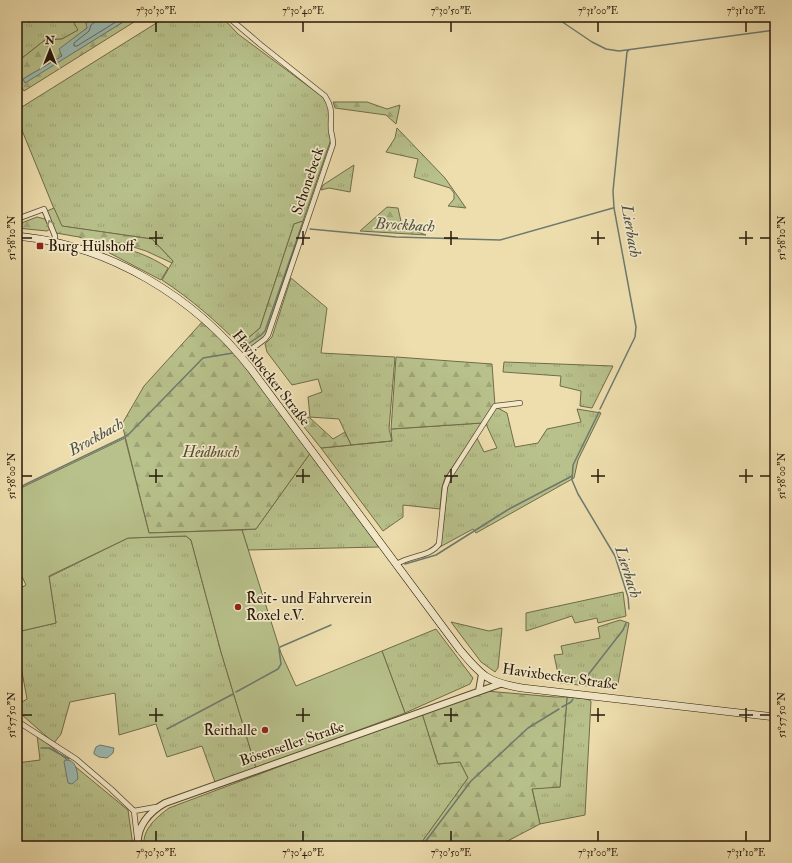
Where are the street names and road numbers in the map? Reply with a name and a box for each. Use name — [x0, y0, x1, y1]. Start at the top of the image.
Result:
street label: Schonebeck — [288, 145, 328, 217]
street label: Havixbecker Straße — [228, 326, 314, 430]
street label: Havixbecker Straße — [501, 659, 619, 695]
street label: Bösenseller Straße — [237, 717, 347, 771]

